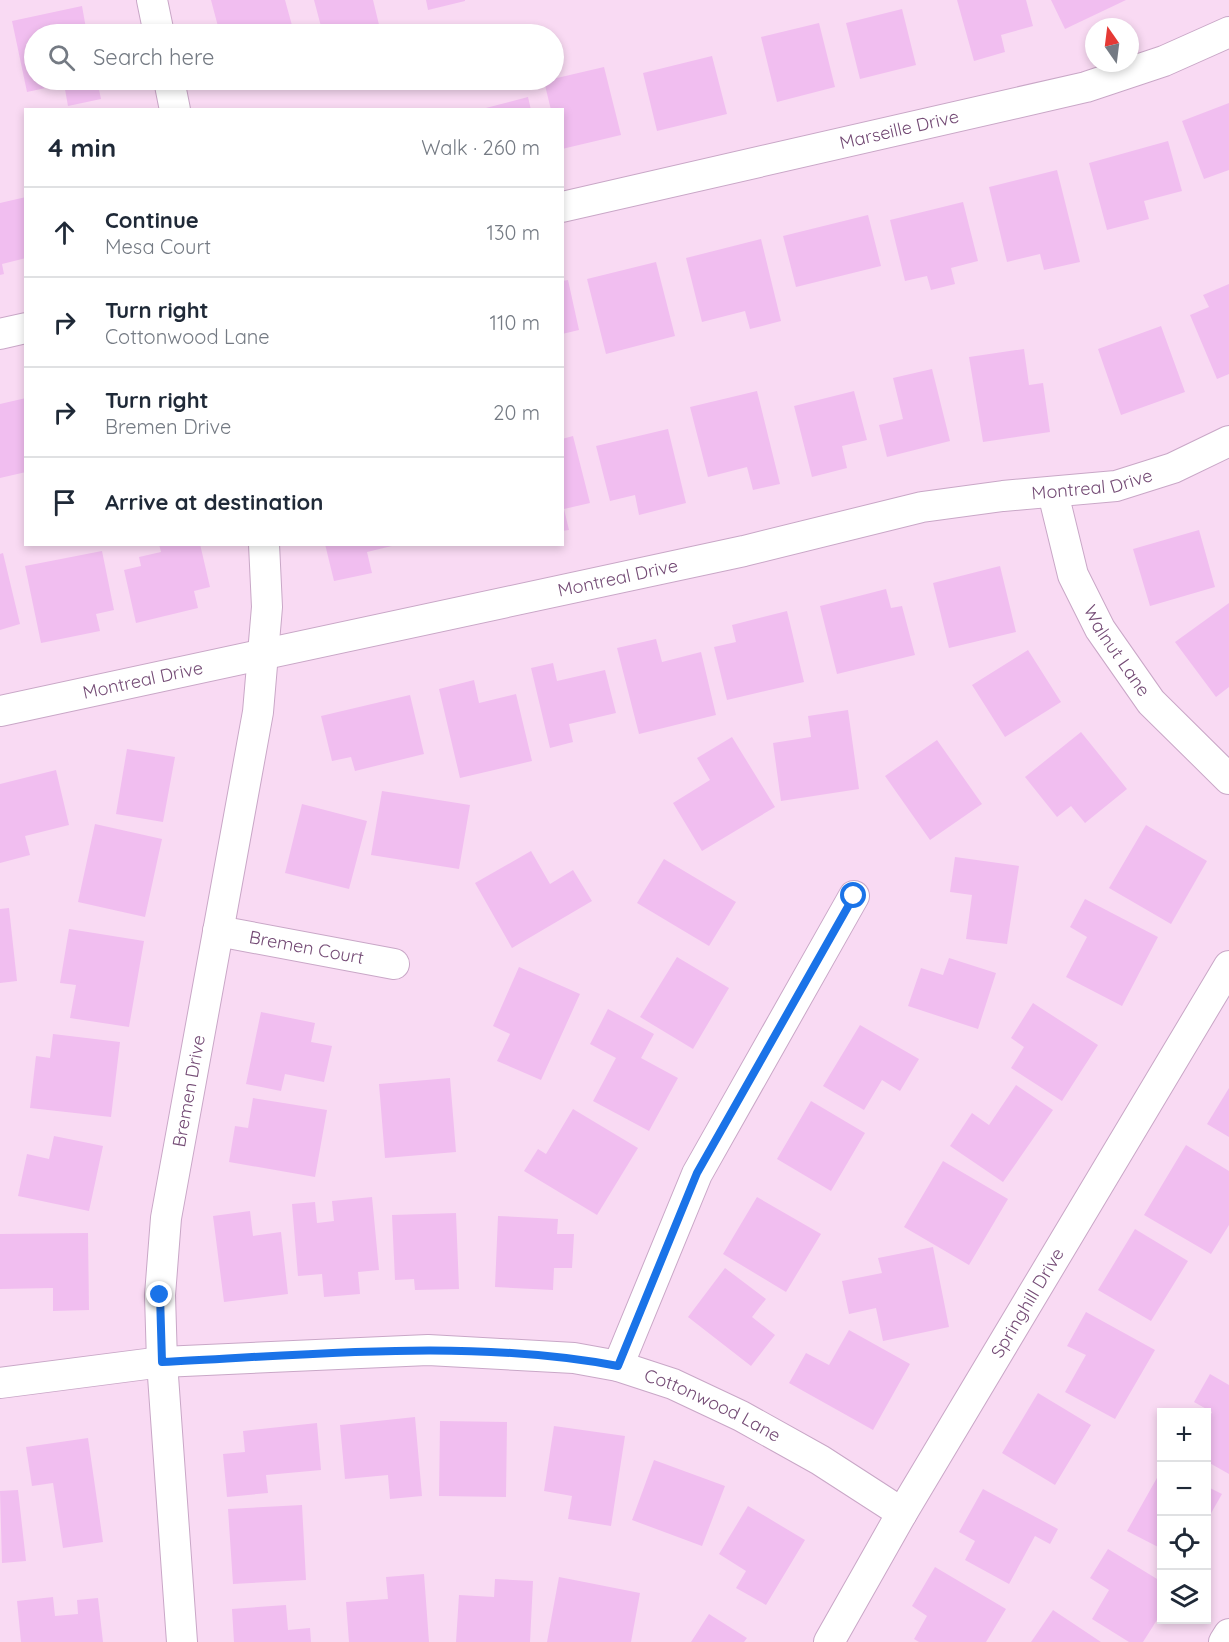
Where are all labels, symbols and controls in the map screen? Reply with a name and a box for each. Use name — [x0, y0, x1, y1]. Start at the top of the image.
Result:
north arrow — [1085, 18, 1139, 72]
search box — [24, 24, 564, 90]
icon: search — [45, 41, 78, 74]
text: Search here — [93, 43, 214, 71]
street label: Marseille Drive — [837, 104, 961, 154]
text: 4 min — [48, 131, 116, 164]
text: Walk · 260 m — [421, 135, 540, 160]
text: Continue — [105, 206, 199, 234]
icon: ahead — [48, 216, 81, 249]
text: 130 m — [487, 220, 540, 245]
text: Mesa Court — [105, 234, 211, 259]
text: Turn right — [105, 296, 209, 324]
icon: right — [48, 306, 81, 339]
text: 110 m — [490, 310, 540, 335]
text: Cottonwood Lane — [105, 324, 270, 349]
text: Turn right — [105, 386, 209, 414]
icon: right — [48, 396, 81, 429]
text: 20 m — [493, 400, 540, 425]
text: Bremen Drive — [105, 414, 231, 439]
street label: Montreal Drive — [1031, 463, 1155, 504]
icon: arrive — [48, 486, 81, 519]
text: Arrive at destination — [105, 488, 323, 516]
street label: Montreal Drive — [556, 554, 680, 602]
street label: Walnut Lane — [1079, 601, 1156, 701]
street label: Montreal Drive — [80, 656, 205, 704]
route start — [840, 882, 866, 908]
street label: Bremen Court — [247, 925, 366, 969]
street label: Bremen Drive — [167, 1033, 210, 1149]
street label: Springhill Drive — [985, 1243, 1069, 1362]
route end — [146, 1281, 172, 1307]
street label: Cottonwood Lane — [641, 1363, 785, 1447]
map controls — [1157, 1408, 1211, 1624]
button: + — [1157, 1408, 1211, 1462]
button: − — [1157, 1462, 1211, 1516]
button: locate — [1157, 1516, 1211, 1570]
button: layers — [1157, 1570, 1211, 1624]

